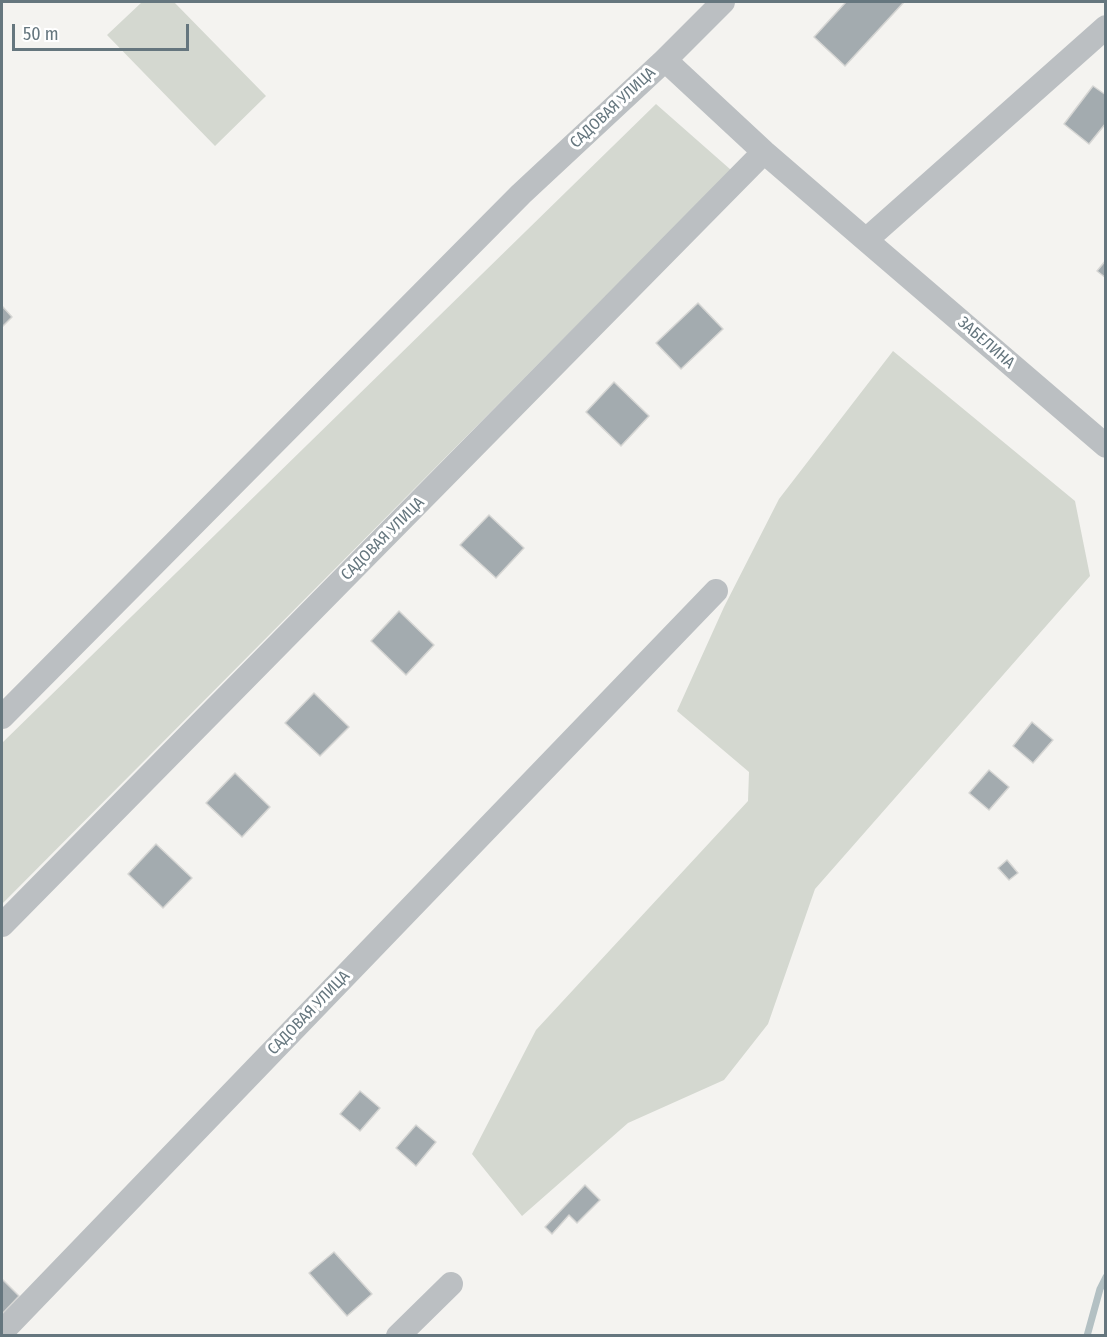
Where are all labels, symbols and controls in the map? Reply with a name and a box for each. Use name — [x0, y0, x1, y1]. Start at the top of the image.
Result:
scale bar — [15, 12, 192, 50]
text: 50 m — [23, 23, 59, 45]
street label: САДОВАЯ УЛИЦА — [566, 64, 660, 152]
street label: ЗАБЕЛИНА — [954, 313, 1018, 373]
street label: САДОВАЯ УЛИЦА — [337, 493, 429, 585]
street label: САДОВАЯ УЛИЦА — [264, 967, 354, 1059]

